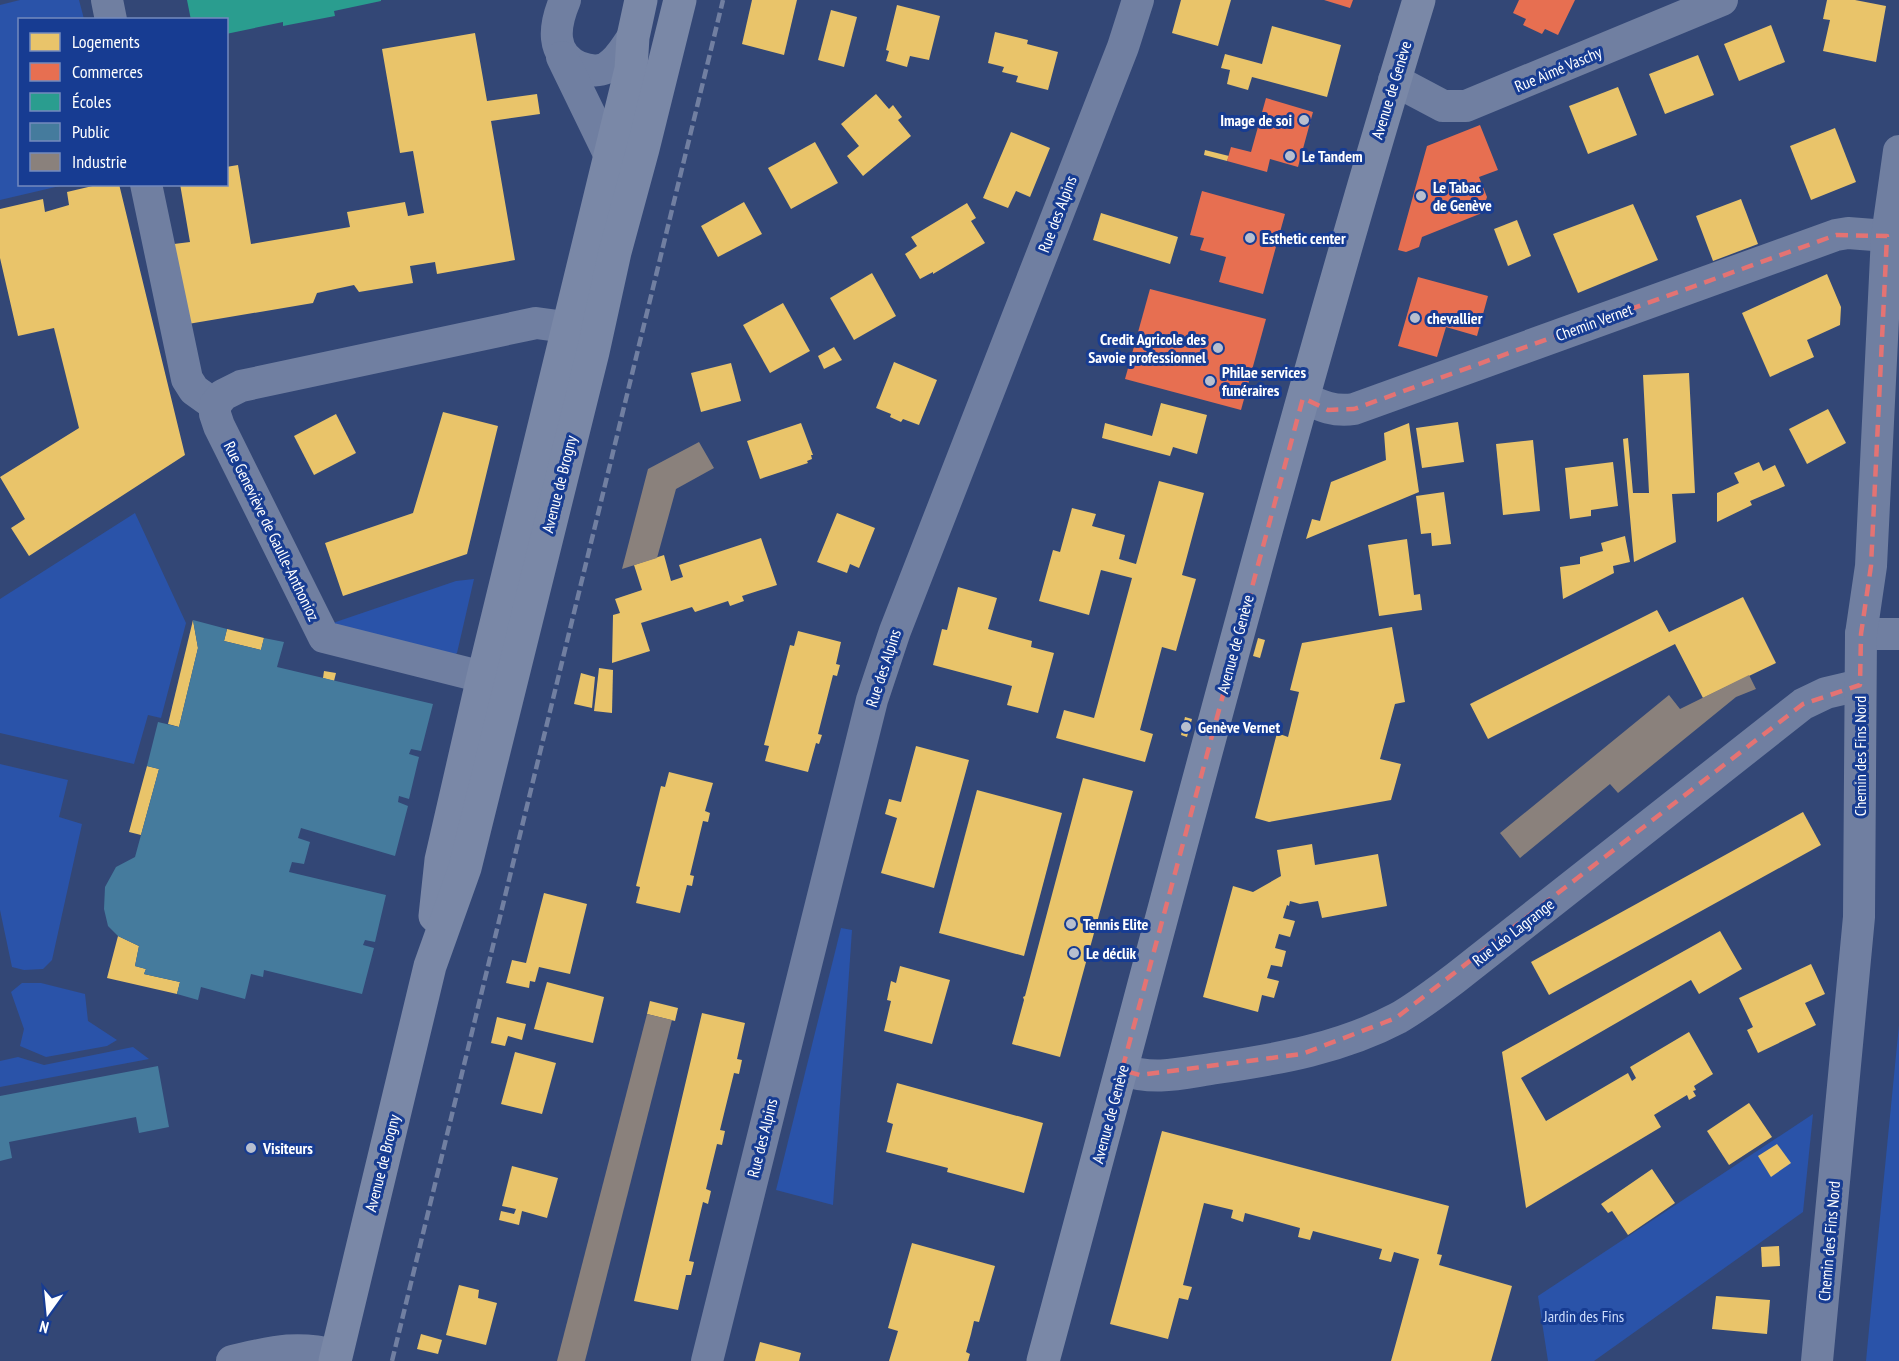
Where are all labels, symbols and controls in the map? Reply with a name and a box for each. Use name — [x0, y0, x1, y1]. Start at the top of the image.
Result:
legend — [18, 18, 228, 186]
text: Logements — [72, 30, 140, 53]
street label: Avenue de Genève — [1367, 39, 1415, 141]
street label: Rue Aimé Vaschy — [1511, 42, 1605, 96]
text: Commerces — [72, 60, 143, 83]
text: Écoles — [72, 90, 111, 113]
place label: Image de soi — [1220, 110, 1292, 130]
marker: Image de soi — [1297, 113, 1311, 127]
text: Public — [72, 120, 110, 143]
place label: Le Tandem — [1302, 146, 1363, 166]
marker: Le Tandem — [1283, 149, 1297, 163]
text: Industrie — [72, 150, 127, 173]
street label: Rue des Alpins — [1033, 173, 1081, 255]
place label: Le Tabac de Genève — [1433, 177, 1492, 215]
marker: Le Tabac de Genève — [1414, 189, 1428, 203]
place label: Esthetic center — [1262, 228, 1346, 248]
marker: Esthetic center — [1243, 231, 1257, 245]
street label: Chemin Vernet — [1553, 299, 1636, 345]
place label: chevallier — [1427, 308, 1483, 328]
marker: chevallier — [1408, 311, 1422, 325]
place label: Credit Agricole des Savoie professionnel — [1088, 329, 1206, 367]
marker: Credit Agricole des Savoie professionnel — [1211, 341, 1225, 355]
place label: Philae services funéraires — [1222, 362, 1306, 400]
marker: Philae services funéraires — [1203, 374, 1217, 388]
street label: Avenue de Brogny — [537, 433, 581, 535]
street label: Rue Geneviève de Gaulle-Anthonioz — [220, 438, 324, 624]
street label: Avenue de Genève — [1212, 592, 1258, 696]
street label: Rue des Alpins — [861, 627, 905, 709]
street label: Chemin des Fins Nord — [1850, 696, 1870, 816]
place label: Genève Vernet — [1198, 717, 1280, 737]
marker: Genève Vernet — [1179, 720, 1193, 734]
street label: Rue Léo Lagrange — [1468, 894, 1558, 970]
place label: Tennis Elite — [1083, 914, 1149, 934]
marker: Tennis Elite — [1064, 917, 1078, 931]
place label: Le déclik — [1086, 943, 1137, 963]
marker: Le déclik — [1067, 946, 1081, 960]
street label: Avenue de Genève — [1087, 1062, 1133, 1166]
street label: Rue des Alpins — [743, 1096, 781, 1180]
street label: Avenue de Brogny — [360, 1112, 404, 1214]
place label: Visiteurs — [262, 1138, 313, 1158]
marker: Visiteurs — [244, 1141, 258, 1155]
street label: Chemin des Fins Nord — [1814, 1180, 1844, 1302]
north arrow — [18, 1283, 78, 1343]
park label: Jardin des Fins — [1543, 1306, 1624, 1326]
text: N — [37, 1317, 51, 1338]

